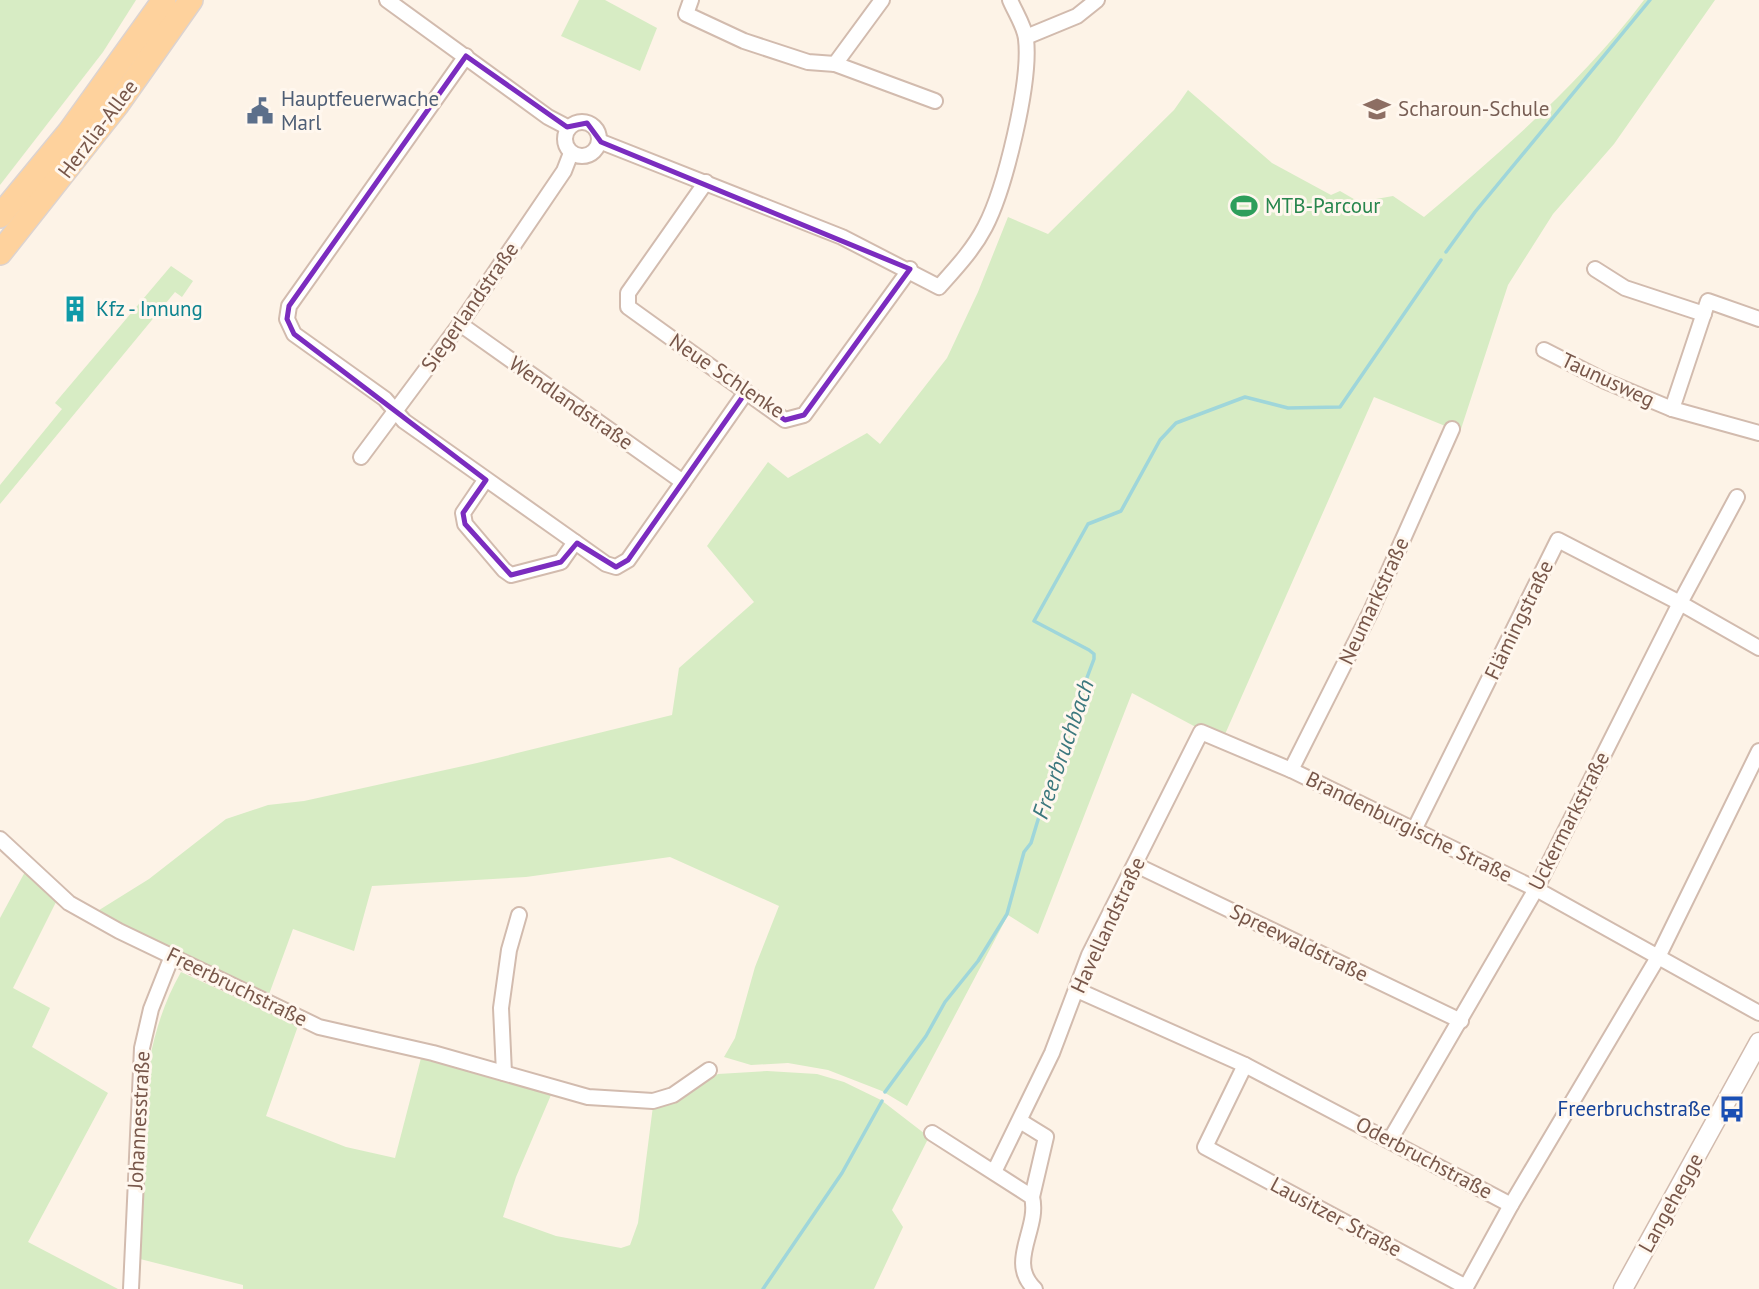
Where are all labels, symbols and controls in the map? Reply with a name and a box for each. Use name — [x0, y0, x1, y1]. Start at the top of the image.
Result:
street label: Herzlia-Allee — [52, 74, 143, 183]
place label: Hauptfeuerwache Marl — [281, 85, 439, 136]
school or university icon: Scharoun-Schule — [1362, 94, 1392, 124]
place label: Scharoun-Schule — [1398, 95, 1550, 122]
public building icon: Hauptfeuerwache Marl — [245, 96, 275, 126]
sports icon: MTB-Parcour — [1229, 191, 1259, 221]
place label: MTB-Parcour — [1265, 192, 1380, 219]
street label: Siegerlandstraße — [415, 237, 524, 377]
building icon: Kfz - Innung — [60, 294, 90, 324]
place label: Kfz - Innung — [96, 295, 203, 322]
street label: Neue Schlenke — [664, 327, 790, 424]
street label: Taunusweg — [1557, 346, 1659, 413]
street label: Wendlandstraße — [504, 350, 639, 455]
street label: Neumarkstraße — [1332, 533, 1415, 669]
street label: Flämingstraße — [1478, 556, 1559, 684]
water label: Freerbruchbach — [1025, 675, 1100, 822]
street label: Uckermarkstraße — [1522, 747, 1615, 895]
street label: Brandenburgische Straße — [1302, 765, 1517, 888]
street label: Havellandstraße — [1064, 852, 1151, 997]
street label: Spreewaldstraße — [1226, 897, 1373, 988]
street label: Freerbruchstraße — [162, 941, 312, 1032]
street label: Johannesstraße — [121, 1050, 156, 1191]
bus stop icon: Freerbruchstraße — [1717, 1094, 1747, 1124]
place label: Freerbruchstraße — [1557, 1095, 1711, 1122]
street label: Oderbruchstraße — [1351, 1110, 1497, 1205]
street label: Langehegge — [1632, 1148, 1709, 1257]
street label: Lausitzer Straße — [1266, 1171, 1407, 1263]

